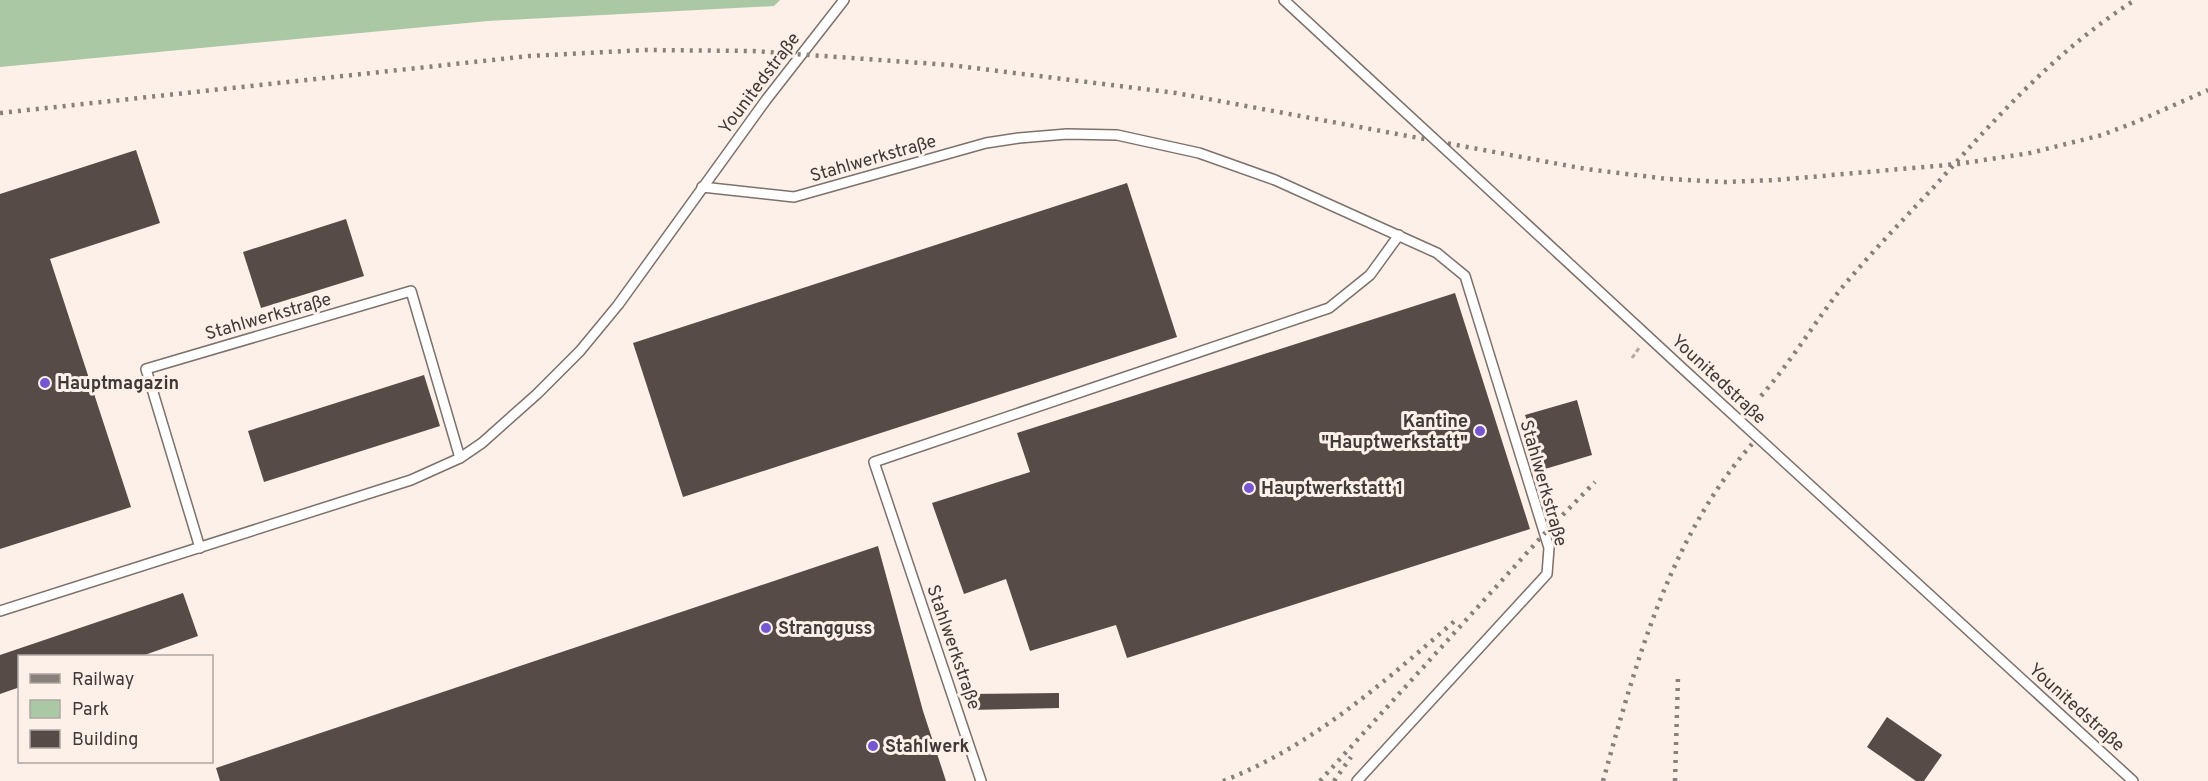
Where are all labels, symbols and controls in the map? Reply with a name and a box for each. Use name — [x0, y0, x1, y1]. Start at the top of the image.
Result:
street label: Younitedstraße — [714, 28, 806, 139]
street label: Stahlwerkstraße — [808, 130, 939, 188]
street label: Stahlwerkstraße — [203, 288, 334, 346]
street label: Younitedstraße — [1666, 330, 1770, 430]
place label: Hauptmagazin — [57, 373, 179, 396]
marker: Hauptmagazin — [38, 376, 52, 390]
place label: Kantine "Hauptwerkstatt" — [1321, 411, 1468, 455]
street label: Stahlwerkstraße — [1514, 418, 1572, 549]
marker: Kantine "Hauptwerkstatt" — [1473, 424, 1487, 438]
place label: Hauptwerkstatt 1 — [1261, 478, 1403, 501]
marker: Hauptwerkstatt 1 — [1242, 481, 1256, 495]
street label: Stahlwerkstraße — [920, 582, 985, 713]
place label: Strangguss — [778, 618, 872, 641]
marker: Strangguss — [759, 621, 773, 635]
legend — [18, 655, 213, 763]
street label: Younitedstraße — [2023, 659, 2129, 757]
text: Railway — [72, 669, 134, 692]
text: Park — [72, 699, 109, 722]
text: Building — [72, 729, 138, 752]
place label: Stahlwerk — [885, 736, 970, 759]
marker: Stahlwerk — [866, 739, 880, 753]

